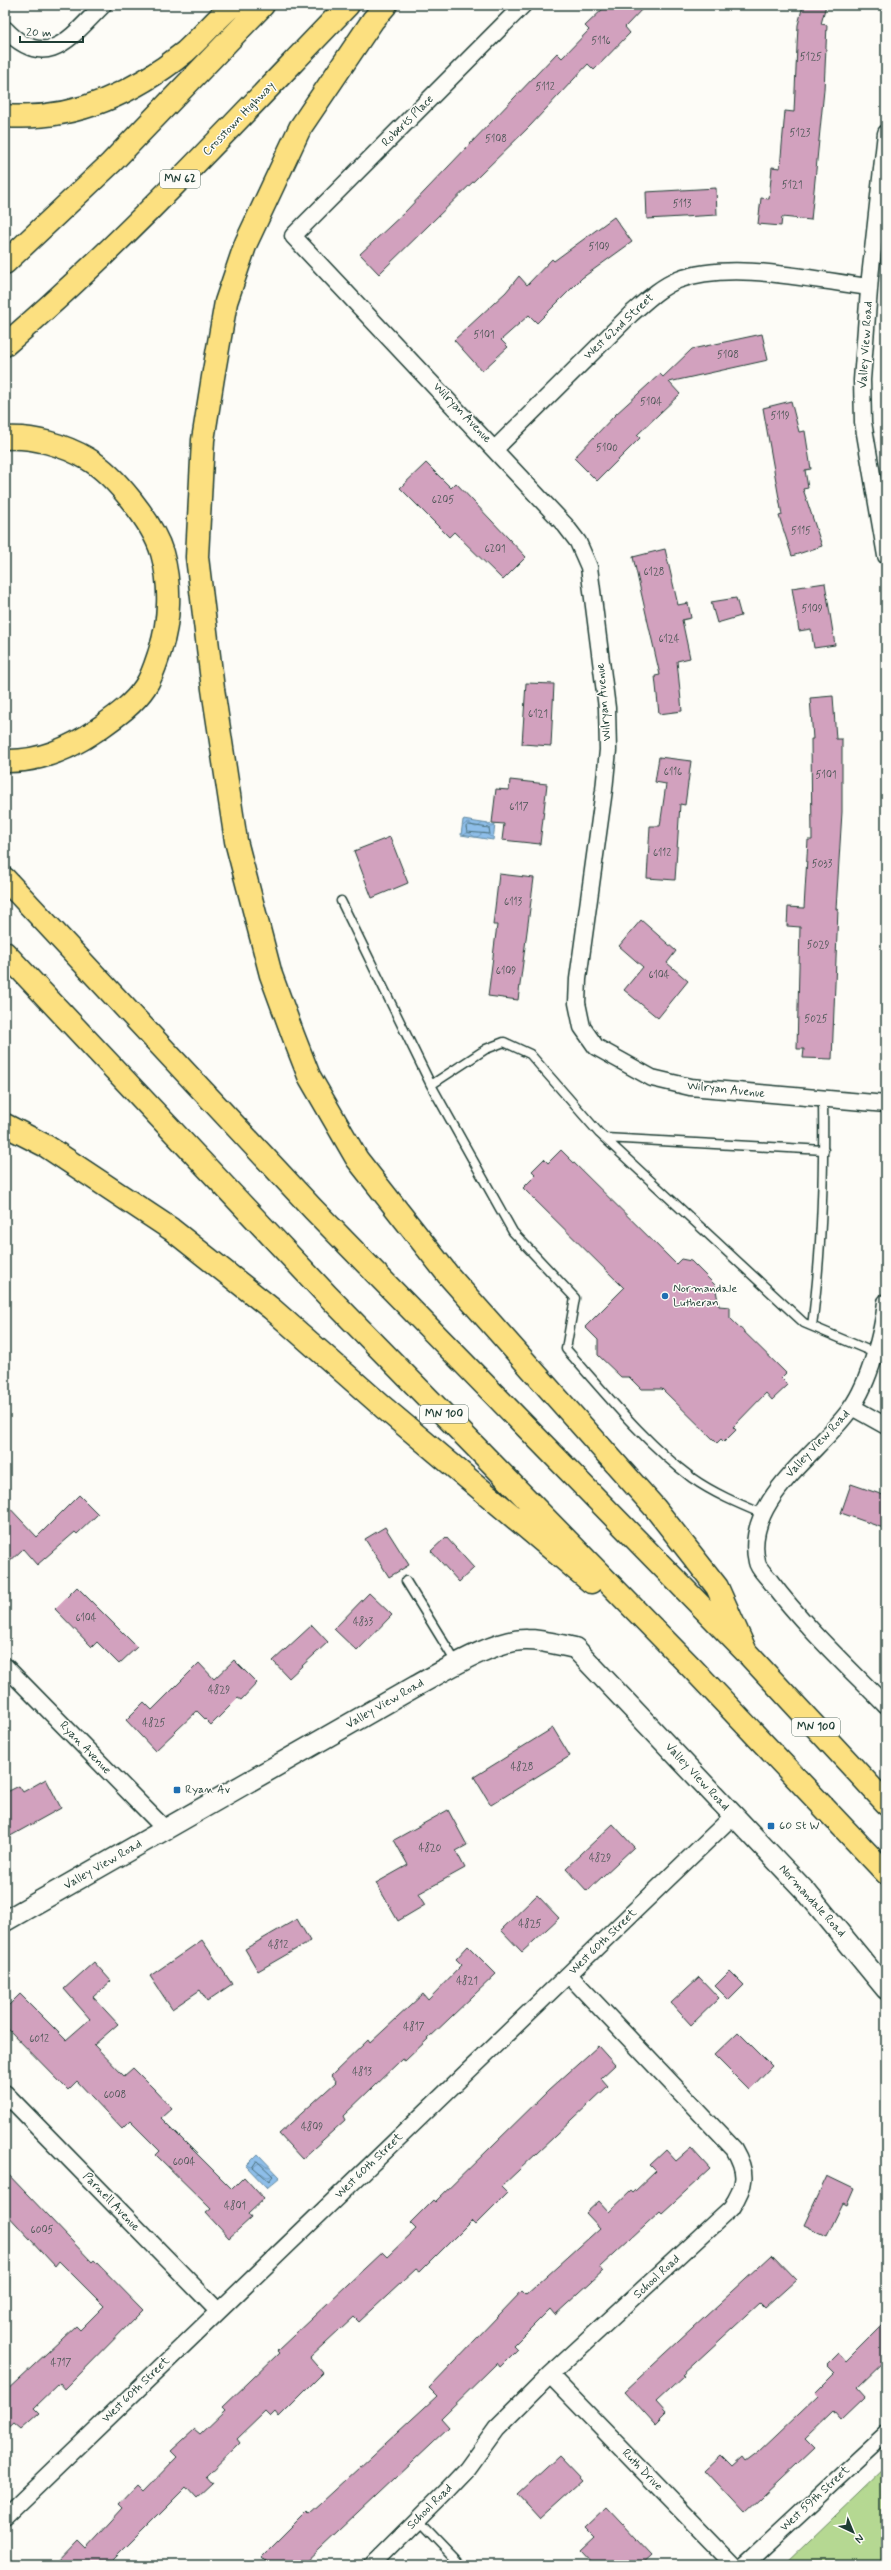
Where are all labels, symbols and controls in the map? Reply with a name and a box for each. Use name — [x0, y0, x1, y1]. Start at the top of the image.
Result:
scale bar — [20, 18, 83, 44]
text: 20 m — [26, 25, 52, 41]
house number: 5116 — [591, 35, 611, 48]
house number: 5125 — [800, 51, 822, 64]
street label: Crosstown Highway — [199, 78, 279, 160]
house number: 5112 — [535, 81, 555, 94]
street label: Roberts Place — [379, 92, 437, 150]
house number: 5123 — [790, 127, 811, 140]
house number: 5108 — [485, 133, 507, 146]
road number: MN 62 — [160, 170, 200, 188]
house number: 5121 — [782, 179, 802, 192]
house number: 5113 — [673, 198, 692, 211]
house number: 5109 — [588, 241, 610, 254]
street label: West 62nd Street — [580, 290, 658, 364]
street label: Valley View Road — [855, 301, 877, 389]
house number: 5101 — [474, 329, 494, 342]
house number: 5108 — [717, 349, 739, 362]
street label: Wilryan Avenue — [429, 379, 495, 447]
house number: 5104 — [640, 396, 662, 409]
house number: 5119 — [770, 410, 790, 423]
house number: 5100 — [596, 442, 618, 455]
house number: 6205 — [432, 494, 454, 507]
house number: 5115 — [791, 525, 811, 538]
house number: 6201 — [485, 543, 505, 556]
house number: 6128 — [643, 566, 665, 579]
house number: 5109 — [801, 603, 823, 616]
house number: 6124 — [658, 633, 680, 646]
street label: Wilryan Avenue — [593, 662, 615, 742]
house number: 6121 — [528, 708, 548, 721]
house number: 6116 — [664, 766, 682, 779]
house number: 5101 — [816, 769, 836, 782]
house number: 6117 — [509, 801, 529, 814]
house number: 6112 — [653, 847, 671, 860]
house number: 5033 — [812, 858, 833, 871]
house number: 6113 — [504, 896, 522, 909]
house number: 5029 — [807, 939, 829, 952]
house number: 6109 — [496, 965, 516, 978]
house number: 6104 — [648, 969, 670, 982]
house number: 5025 — [804, 1013, 828, 1026]
street label: Wilryan Avenue — [686, 1078, 766, 1102]
place label: Normandale Lutheran — [673, 1281, 737, 1311]
marker: Normandale Lutheran — [660, 1291, 670, 1301]
road number: MN 100 — [420, 1405, 468, 1423]
street label: Valley View Road — [782, 1407, 854, 1481]
house number: 6104 — [75, 1612, 97, 1625]
house number: 4833 — [353, 1615, 373, 1629]
street label: Valley View Road — [343, 1675, 427, 1733]
house number: 4829 — [208, 1683, 230, 1697]
house number: 4825 — [142, 1716, 166, 1730]
street label: Ryan Avenue — [56, 1718, 114, 1778]
road number: MN 100 — [792, 1718, 840, 1736]
street label: Valley View Road — [661, 1740, 733, 1814]
house number: 4828 — [511, 1760, 533, 1774]
place label: Ryan Av — [185, 1782, 231, 1798]
marker: Ryan Av — [172, 1785, 182, 1795]
place label: 60 St W — [779, 1818, 820, 1834]
marker: 60 St W — [766, 1821, 776, 1831]
street label: Valley View Road — [61, 1836, 145, 1894]
house number: 4820 — [419, 1841, 442, 1855]
house number: 4829 — [589, 1851, 611, 1865]
street label: Normandale Road — [775, 1861, 849, 1941]
street label: West 60th Street — [566, 1905, 640, 1979]
house number: 4825 — [518, 1917, 542, 1931]
house number: 4812 — [268, 1938, 288, 1952]
house number: 4821 — [456, 1974, 478, 1988]
house number: 4817 — [403, 2020, 425, 2034]
house number: 6012 — [29, 2033, 49, 2046]
house number: 4813 — [352, 2065, 372, 2079]
house number: 6008 — [104, 2089, 126, 2102]
house number: 4809 — [301, 2120, 323, 2134]
street label: West 60th Street — [332, 2129, 406, 2203]
house number: 6004 — [173, 2156, 196, 2169]
street label: Parnell Avenue — [79, 2169, 143, 2235]
house number: 4801 — [224, 2199, 246, 2213]
house number: 6005 — [31, 2224, 53, 2237]
street label: School Road — [630, 2251, 684, 2303]
street label: West 60th Street — [99, 2353, 173, 2427]
house number: 4717 — [51, 2357, 71, 2370]
street label: Ruth Drive — [618, 2446, 666, 2494]
street label: West 59th Street — [777, 2462, 853, 2536]
street label: School Road — [404, 2481, 456, 2533]
north arrow — [833, 2512, 873, 2552]
text: N — [852, 2531, 867, 2546]

